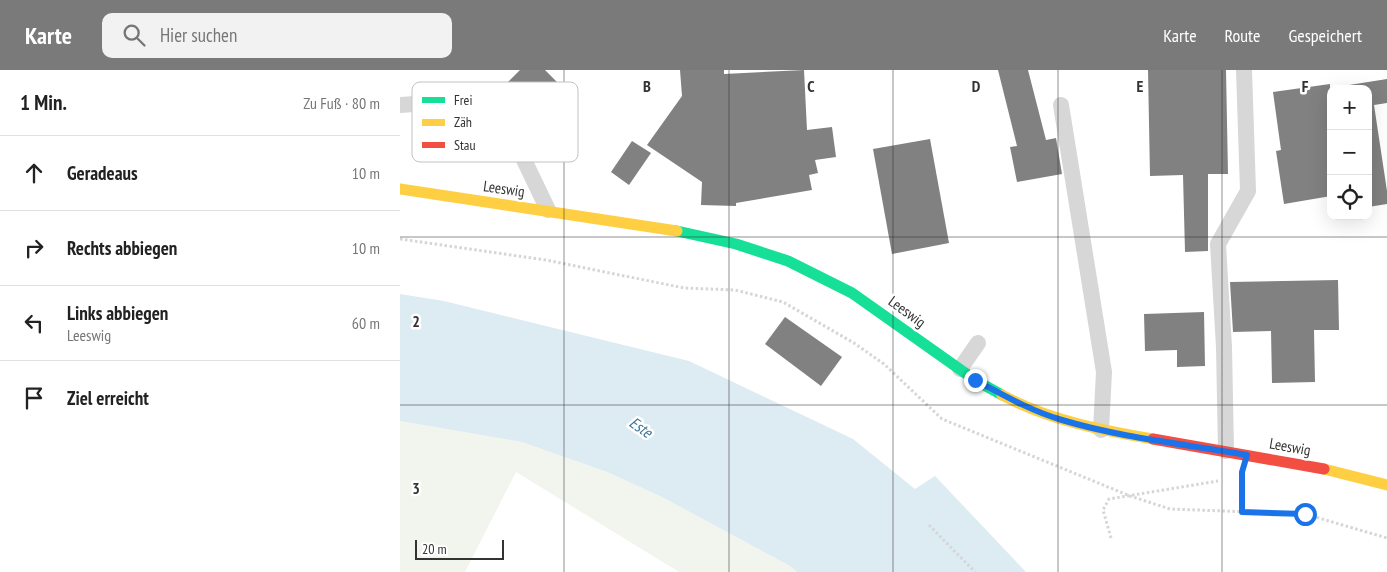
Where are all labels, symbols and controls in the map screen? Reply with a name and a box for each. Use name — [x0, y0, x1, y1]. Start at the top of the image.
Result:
search box — [102, 13, 452, 58]
text: Karte — [25, 20, 72, 51]
icon: search — [120, 21, 148, 49]
text: Hier suchen — [160, 23, 237, 47]
text: Karte — [1163, 24, 1197, 47]
text: Route — [1225, 24, 1260, 47]
text: Gespeichert — [1288, 24, 1362, 47]
text: B — [643, 76, 651, 96]
text: C — [807, 76, 815, 96]
text: D — [972, 76, 981, 96]
text: E — [1137, 76, 1144, 96]
text: F — [1302, 76, 1309, 96]
legend — [412, 82, 578, 162]
map controls — [1327, 85, 1372, 220]
button: + — [1327, 85, 1372, 130]
text: 1 Min. — [20, 89, 67, 116]
text: Frei — [454, 91, 472, 109]
text: Zu Fuß · 80 m — [303, 93, 380, 113]
text: Zäh — [454, 113, 472, 131]
button: − — [1327, 130, 1372, 175]
text: Stau — [454, 136, 476, 154]
icon: ahead — [20, 159, 48, 187]
text: Geradeaus — [67, 161, 138, 185]
text: 10 m — [352, 163, 380, 183]
button: locate — [1327, 175, 1372, 220]
street label: Leeswig — [482, 176, 526, 201]
icon: right — [20, 234, 48, 262]
text: Rechts abbiegen — [67, 236, 177, 260]
text: 10 m — [352, 238, 380, 258]
street label: Leeswig — [885, 292, 930, 331]
text: Links abbiegen — [67, 301, 168, 325]
icon: left — [20, 309, 48, 337]
text: 2 — [412, 311, 420, 331]
text: 60 m — [352, 313, 380, 333]
text: Leeswig — [67, 325, 111, 345]
route end — [964, 369, 987, 392]
icon: arrive — [20, 384, 48, 412]
text: Ziel erreicht — [67, 386, 149, 410]
water label: Este — [626, 412, 657, 443]
street label: Leeswig — [1268, 434, 1312, 459]
text: 3 — [412, 478, 420, 498]
route start — [1294, 503, 1317, 526]
scale bar — [415, 537, 504, 560]
text: 20 m — [422, 540, 447, 558]

